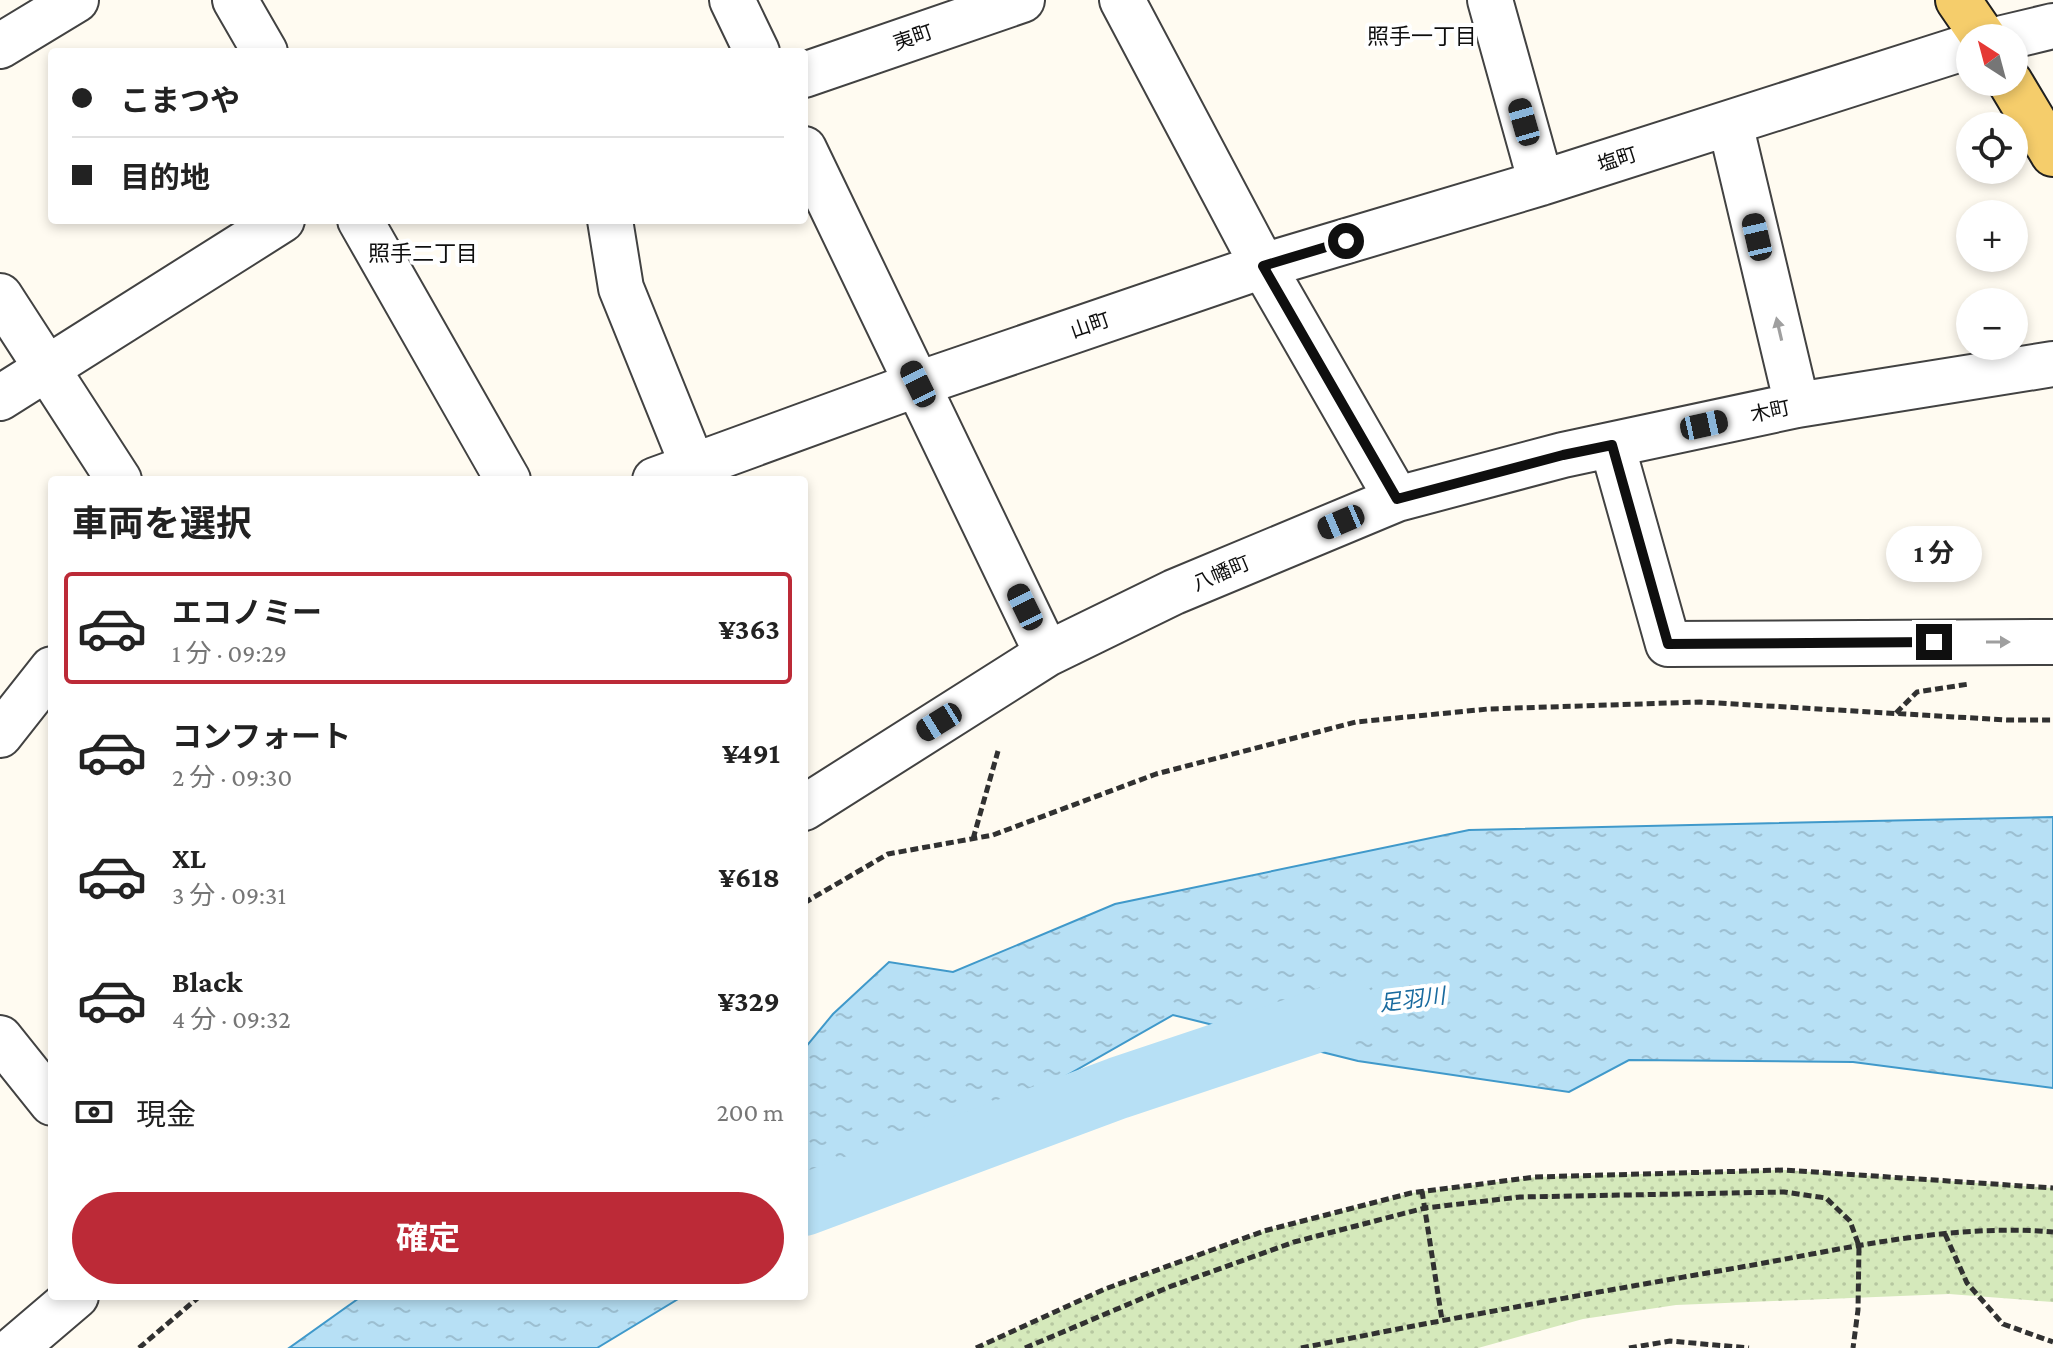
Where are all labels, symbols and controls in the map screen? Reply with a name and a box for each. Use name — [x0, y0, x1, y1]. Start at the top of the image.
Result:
street label: 夷町 — [891, 20, 935, 54]
district label: 照手一丁目 — [1367, 24, 1477, 49]
north arrow — [1956, 24, 2028, 96]
map controls — [1956, 24, 2028, 360]
text: こまつや — [120, 84, 240, 117]
car — [1506, 96, 1542, 148]
button: locate — [1956, 112, 2028, 184]
street label: 塩町 — [1595, 142, 1639, 176]
text: 目的地 — [120, 161, 210, 194]
button: + — [1956, 200, 2028, 272]
car — [1740, 211, 1774, 263]
route start — [1328, 223, 1364, 259]
district label: 照手二丁目 — [368, 241, 478, 266]
button: − — [1956, 288, 2028, 360]
street label: 山町 — [1068, 308, 1112, 342]
one-way arrow — [1772, 316, 1785, 341]
car — [897, 357, 939, 411]
street label: 木町 — [1748, 396, 1792, 426]
car — [1678, 408, 1730, 442]
car — [1314, 502, 1368, 542]
text: 車両を選択 — [72, 504, 252, 544]
callout: 1 分 — [1886, 526, 1982, 582]
text: 1 分 — [1914, 539, 1954, 568]
street label: 八幡町 — [1189, 551, 1253, 595]
car — [1004, 580, 1046, 634]
icon: car — [76, 592, 148, 664]
text: エコノミー — [172, 596, 322, 629]
text: ¥363 — [719, 612, 780, 645]
route end — [1916, 624, 1952, 660]
one-way arrow — [1986, 636, 2011, 648]
text: 1 分 · 09:29 — [172, 639, 287, 668]
car — [912, 699, 966, 745]
icon: car — [76, 716, 148, 788]
text: コンフォート — [172, 720, 351, 753]
text: ¥491 — [722, 736, 780, 769]
text: 2 分 · 09:30 — [172, 763, 292, 792]
icon: car — [76, 840, 148, 912]
text: XL — [172, 841, 206, 874]
text: ¥618 — [719, 860, 780, 893]
text: 3 分 · 09:31 — [172, 881, 286, 910]
icon: car — [76, 964, 148, 1036]
text: Black — [172, 965, 243, 998]
water label: 足羽川 — [1378, 983, 1448, 1016]
text: ¥329 — [718, 984, 780, 1017]
text: 4 分 · 09:32 — [172, 1005, 291, 1034]
icon: cash — [72, 1090, 116, 1134]
text: 現金 — [136, 1098, 196, 1131]
text: 200 m — [716, 1098, 784, 1127]
button: 確定 — [72, 1192, 784, 1284]

